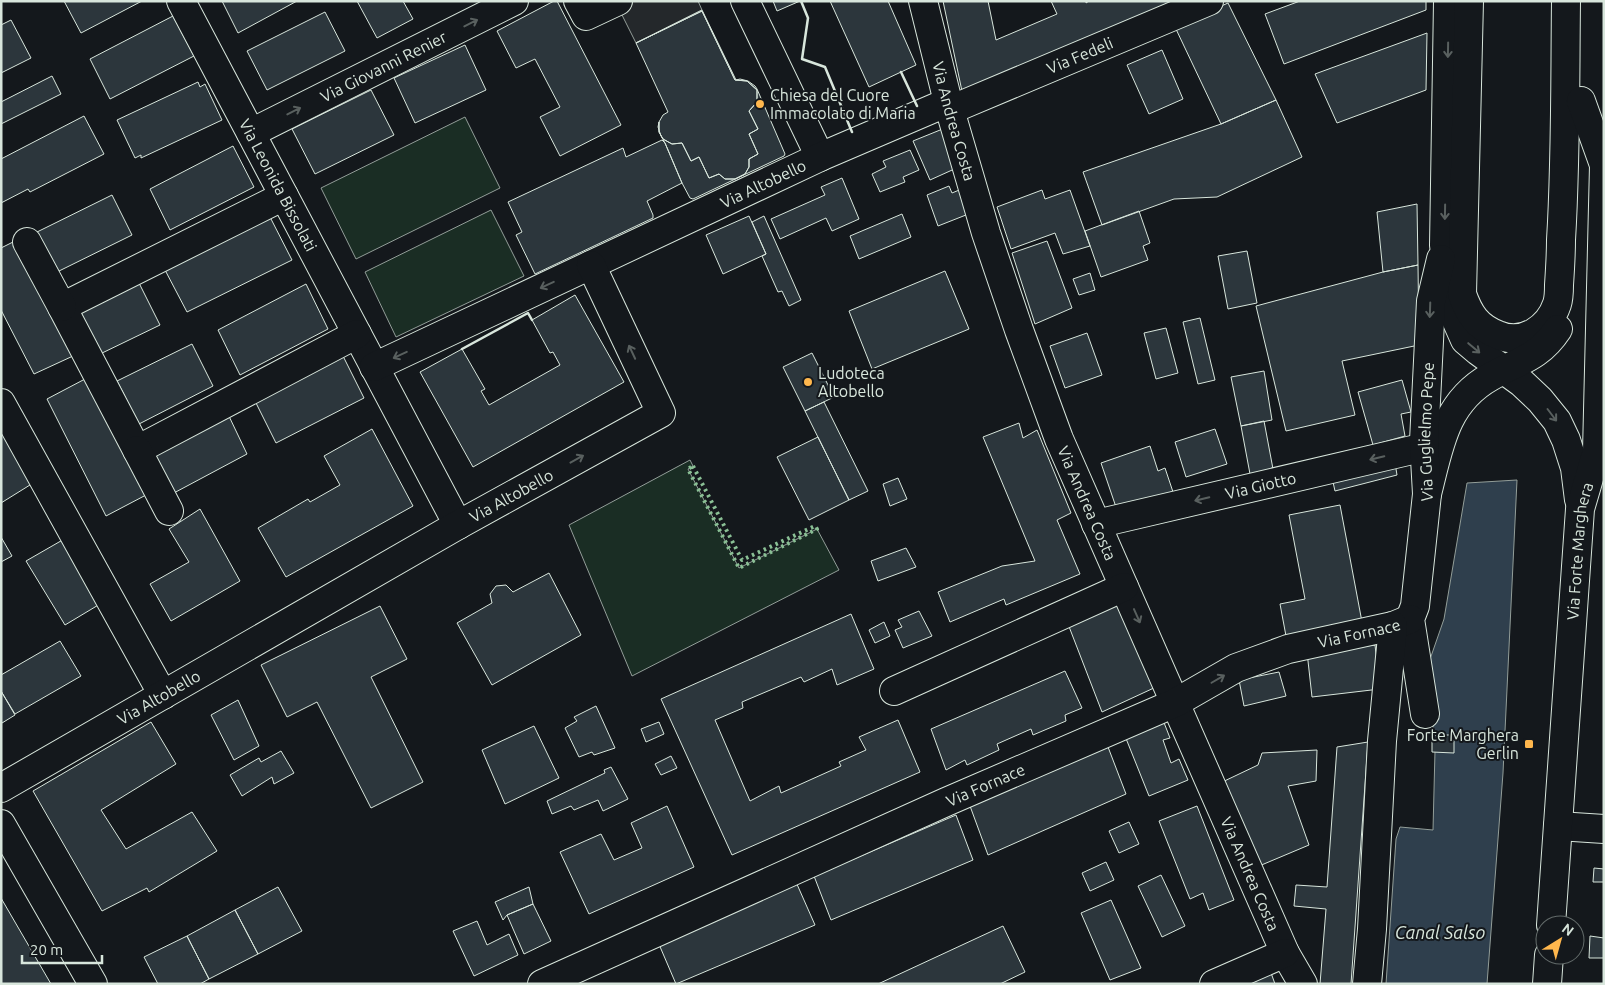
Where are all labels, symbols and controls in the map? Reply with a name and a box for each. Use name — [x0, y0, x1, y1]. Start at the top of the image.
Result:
one-way arrow — [463, 18, 478, 27]
street label: Via Giovanni Renier — [317, 27, 449, 106]
street label: Via Fedeli — [1044, 33, 1116, 77]
one-way arrow — [1443, 42, 1452, 58]
street label: Via Andrea Costa — [929, 60, 979, 183]
place label: Chiesa del Cuore Immacolato di Maria — [770, 86, 916, 122]
marker: Chiesa del Cuore Immacolato di Maria — [754, 98, 766, 110]
one-way arrow — [287, 106, 302, 116]
street label: Via Leonida Bissolati — [236, 116, 321, 254]
street label: Via Altobello — [717, 156, 809, 212]
one-way arrow — [1440, 204, 1449, 220]
one-way arrow — [540, 281, 555, 291]
one-way arrow — [1426, 302, 1435, 318]
one-way arrow — [1467, 342, 1480, 353]
one-way arrow — [627, 345, 636, 360]
one-way arrow — [393, 350, 408, 360]
street label: Via Guglielmo Pepe — [1415, 362, 1437, 503]
place label: Ludoteca Altobello — [818, 364, 885, 400]
marker: Ludoteca Altobello — [802, 376, 814, 388]
one-way arrow — [1546, 408, 1557, 421]
street label: Via Andrea Costa — [1054, 443, 1120, 563]
one-way arrow — [570, 454, 585, 464]
one-way arrow — [1370, 454, 1386, 463]
street label: Via Altobello — [466, 465, 556, 526]
street label: Via Giotto — [1223, 468, 1298, 502]
street label: Via Forte Marghera — [1563, 480, 1596, 621]
one-way arrow — [1194, 495, 1210, 504]
one-way arrow — [1132, 608, 1142, 623]
street label: Via Fornace — [1316, 615, 1403, 651]
street label: Via Altobello — [114, 666, 203, 728]
one-way arrow — [1210, 673, 1224, 683]
place label: Forte Marghera Gerlin — [1407, 726, 1519, 762]
marker: Forte Marghera Gerlin — [1523, 738, 1535, 750]
street label: Via Fornace — [943, 760, 1027, 810]
street label: Via Andrea Costa — [1217, 814, 1283, 934]
north arrow — [1535, 915, 1585, 965]
text: N — [1559, 920, 1577, 939]
water label: Canal Salso — [1395, 922, 1486, 942]
scale bar — [22, 932, 102, 964]
text: 20 m — [30, 941, 63, 958]

